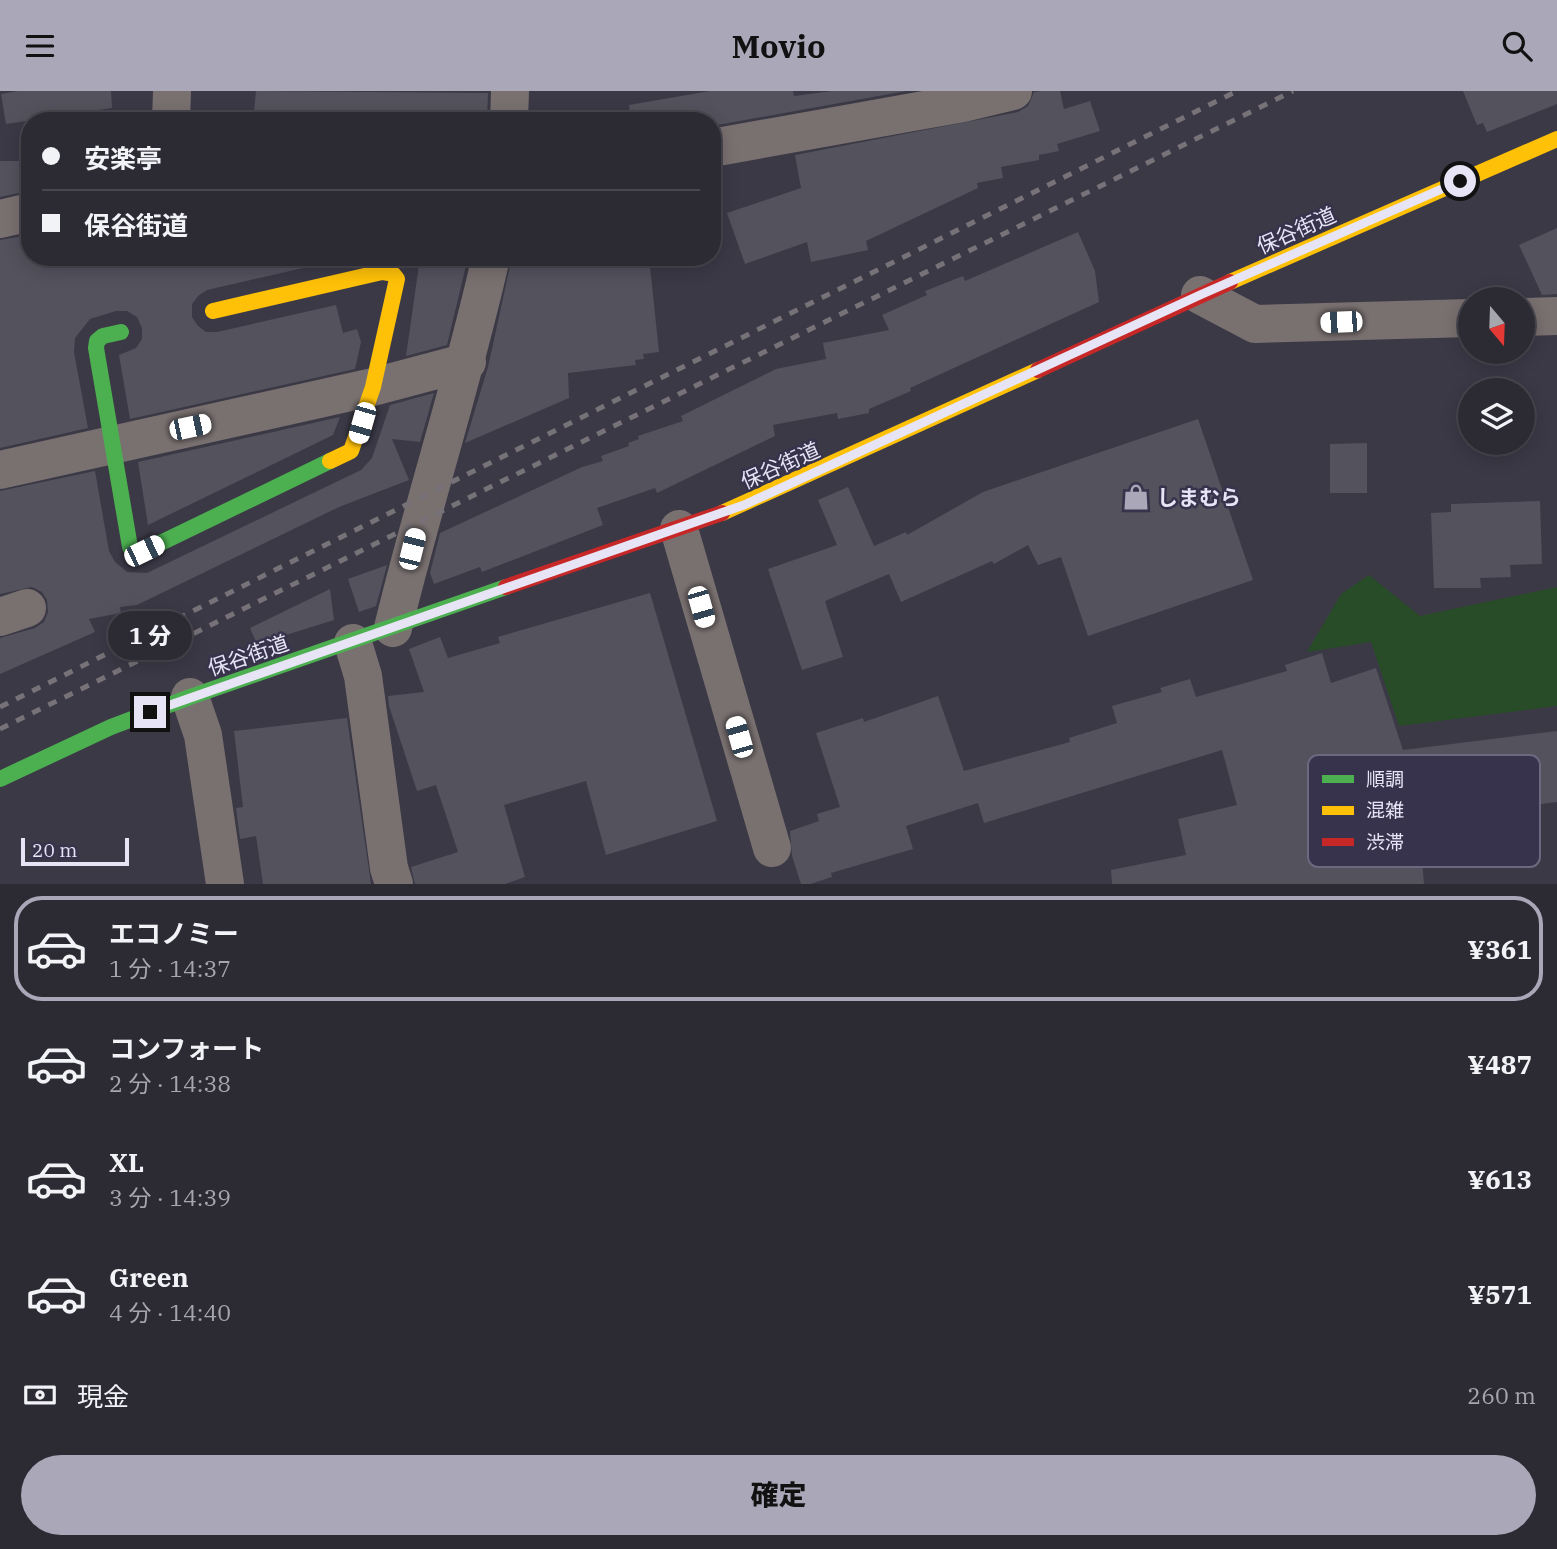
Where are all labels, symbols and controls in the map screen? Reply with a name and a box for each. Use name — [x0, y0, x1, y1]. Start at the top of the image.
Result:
text: Movio — [731, 25, 826, 67]
icon: menu — [21, 27, 59, 65]
icon: search — [1498, 27, 1536, 65]
text: 安楽亭 — [84, 141, 162, 175]
route start — [1444, 165, 1476, 197]
street label: 保谷街道 — [1252, 200, 1340, 260]
text: 保谷街道 — [84, 208, 188, 242]
north arrow — [1458, 287, 1535, 364]
map controls — [1458, 287, 1535, 455]
car — [1320, 311, 1363, 333]
button: layers — [1458, 378, 1535, 455]
car — [347, 400, 378, 446]
car — [168, 412, 213, 442]
street label: 保谷街道 — [736, 435, 824, 495]
shop icon: しまむら — [1121, 482, 1151, 512]
place label: しまむら — [1157, 483, 1241, 511]
car — [397, 526, 428, 572]
car — [121, 532, 168, 570]
car — [686, 584, 717, 630]
callout: 1 分 — [108, 611, 192, 659]
text: 1 分 — [129, 620, 171, 650]
street label: 保谷街道 — [204, 628, 292, 682]
route end — [134, 696, 166, 728]
car — [724, 714, 755, 760]
legend — [1308, 755, 1540, 867]
text: 順調 — [1366, 767, 1404, 791]
text: 混雑 — [1366, 798, 1404, 822]
text: 渋滞 — [1366, 830, 1404, 854]
scale bar — [21, 835, 130, 867]
text: 20 m — [32, 838, 77, 862]
text: エコノミー — [109, 916, 239, 950]
icon: car — [25, 917, 88, 980]
text: ¥361 — [1467, 932, 1532, 966]
text: 1 分 · 14:37 — [109, 953, 231, 983]
text: コンフォート — [109, 1031, 264, 1065]
icon: car — [25, 1032, 88, 1095]
text: ¥487 — [1467, 1047, 1532, 1081]
text: 2 分 · 14:38 — [109, 1068, 231, 1098]
text: XL — [109, 1145, 144, 1179]
icon: car — [25, 1147, 88, 1210]
text: ¥613 — [1467, 1162, 1532, 1196]
text: 3 分 · 14:39 — [109, 1182, 231, 1212]
text: Green — [109, 1260, 189, 1294]
icon: car — [25, 1262, 88, 1325]
text: ¥571 — [1467, 1277, 1532, 1311]
text: 4 分 · 14:40 — [109, 1297, 231, 1327]
icon: cash — [21, 1376, 59, 1414]
text: 現金 — [77, 1379, 129, 1413]
text: 260 m — [1467, 1380, 1536, 1410]
button: 確定 — [21, 1455, 1536, 1535]

